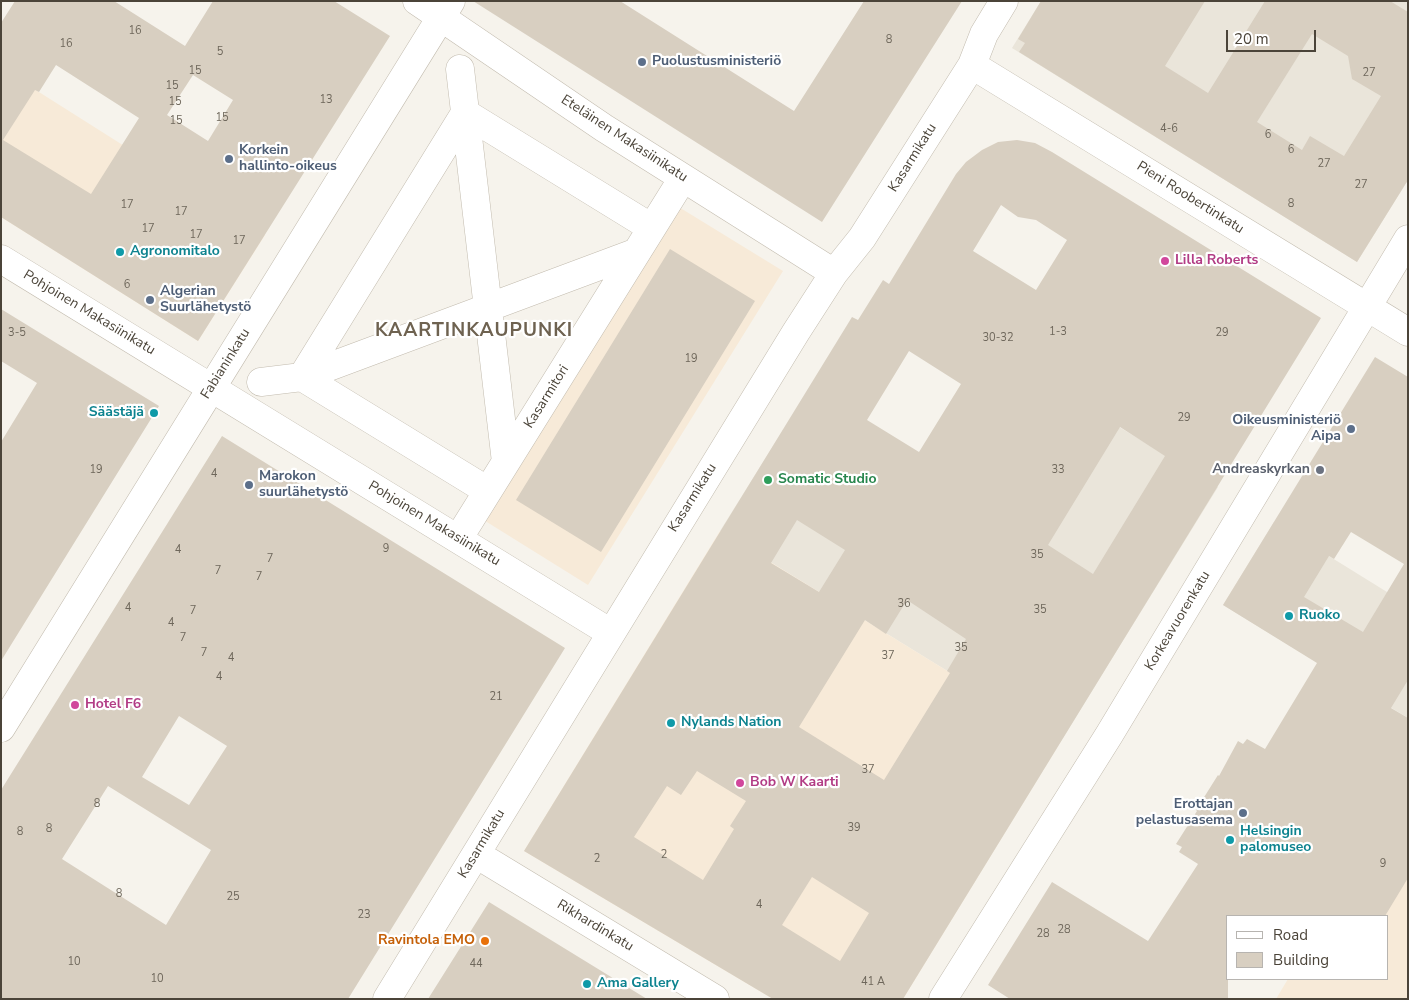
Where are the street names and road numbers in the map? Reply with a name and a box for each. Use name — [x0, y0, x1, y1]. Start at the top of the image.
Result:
street label: Eteläinen Makasiinikatu — [558, 92, 690, 186]
street label: Kasarmikatu — [885, 121, 941, 195]
street label: Pieni Roobertinkatu — [1133, 158, 1247, 238]
street label: Pohjoinen Makasiinikatu — [20, 267, 158, 359]
street label: Fabianinkatu — [198, 326, 254, 402]
street label: Kasarmitori — [521, 362, 573, 432]
street label: Kasarmikatu — [665, 461, 721, 535]
street label: Pohjoinen Makasiinikatu — [365, 478, 503, 570]
street label: Korkeavuorenkatu — [1142, 568, 1214, 674]
street label: Kasarmikatu — [455, 806, 509, 882]
street label: Rikhardinkatu — [554, 897, 636, 955]

